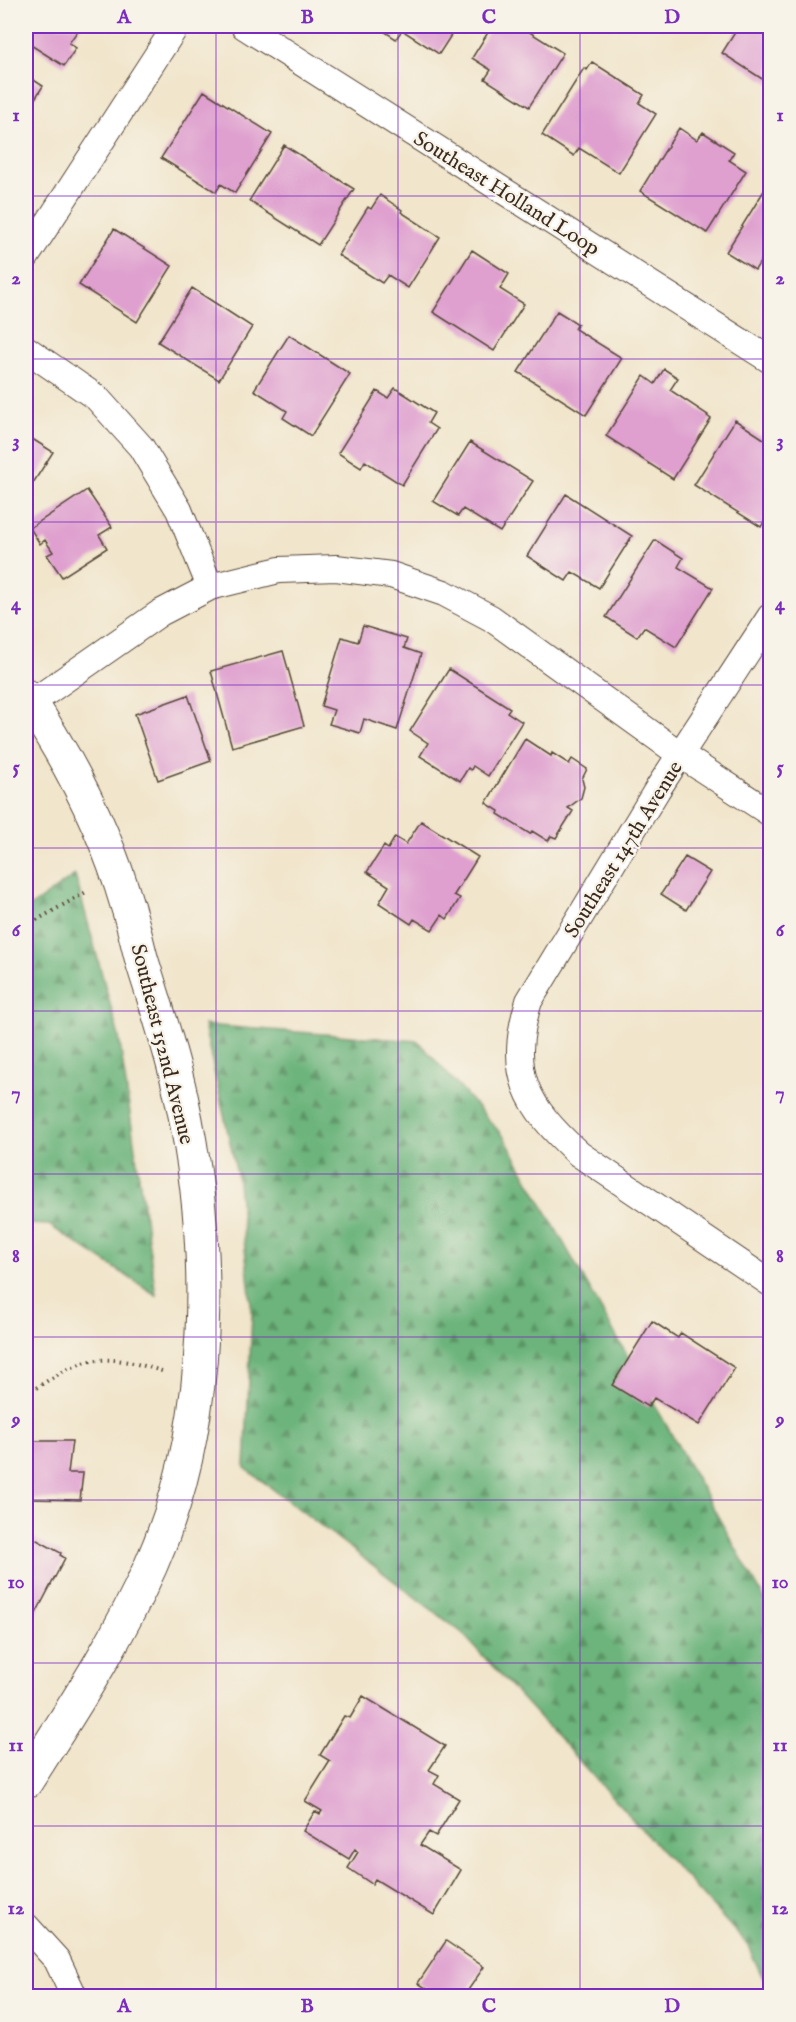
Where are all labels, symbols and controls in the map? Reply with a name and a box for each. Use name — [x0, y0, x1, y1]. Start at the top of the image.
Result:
text: A — [116, 5, 132, 30]
text: B — [300, 5, 314, 30]
text: C — [482, 5, 496, 30]
text: D — [664, 5, 680, 30]
text: 1 — [12, 103, 20, 128]
text: 1 — [776, 103, 784, 128]
street label: Southeast Holland Loop — [408, 126, 604, 263]
text: 2 — [11, 266, 21, 291]
text: 2 — [775, 266, 785, 291]
text: 3 — [12, 429, 20, 454]
text: 3 — [776, 429, 784, 454]
text: 4 — [11, 592, 22, 617]
text: 4 — [775, 592, 786, 617]
text: 5 — [12, 755, 20, 780]
text: 5 — [776, 755, 784, 780]
street label: Southeast 147th Avenue — [559, 756, 690, 943]
text: 6 — [12, 918, 22, 943]
text: 6 — [776, 918, 786, 943]
street label: Southeast 152nd Avenue — [124, 941, 200, 1148]
text: 7 — [11, 1081, 21, 1106]
text: 7 — [775, 1081, 785, 1106]
text: 8 — [12, 1244, 20, 1269]
text: 8 — [776, 1244, 784, 1269]
text: 9 — [11, 1407, 21, 1432]
text: 9 — [775, 1407, 785, 1432]
text: 10 — [7, 1570, 25, 1595]
text: 10 — [771, 1570, 789, 1595]
text: 11 — [9, 1733, 23, 1758]
text: 11 — [773, 1733, 787, 1758]
text: 12 — [8, 1896, 25, 1921]
text: 12 — [772, 1896, 789, 1921]
text: A — [116, 1994, 132, 2019]
text: B — [300, 1994, 314, 2019]
text: C — [482, 1994, 496, 2019]
text: D — [664, 1994, 680, 2019]

